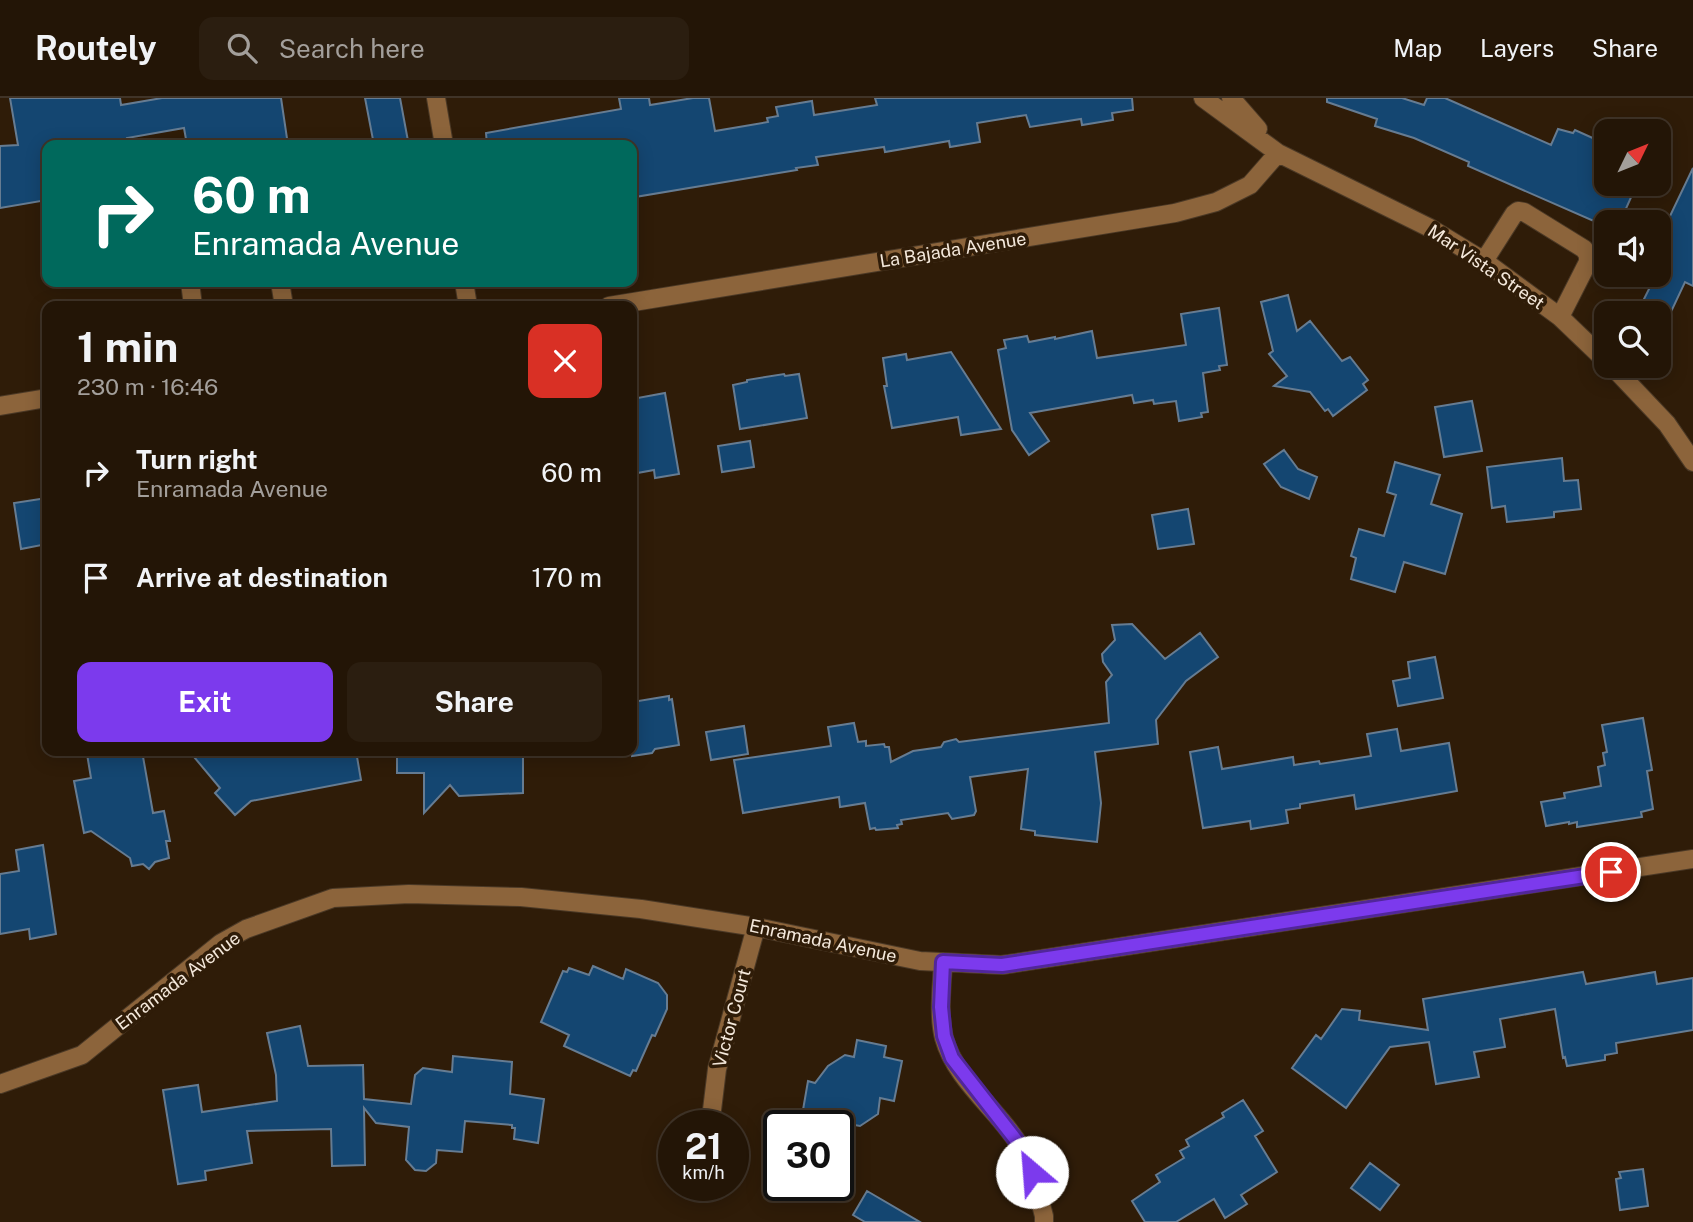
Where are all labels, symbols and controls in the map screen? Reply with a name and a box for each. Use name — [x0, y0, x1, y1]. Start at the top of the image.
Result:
search box — [199, 17, 689, 80]
text: Routely — [35, 29, 157, 67]
icon: search — [223, 29, 261, 67]
text: Search here — [279, 33, 425, 64]
text: Map — [1393, 34, 1442, 62]
text: Layers — [1480, 34, 1554, 62]
text: Share — [1592, 34, 1658, 62]
north arrow — [1594, 119, 1671, 196]
map controls — [1594, 119, 1671, 378]
text: 60 m — [192, 166, 311, 224]
icon: right — [77, 168, 168, 259]
button: sound — [1594, 210, 1671, 287]
street label: Mar Vista Street — [1424, 220, 1549, 313]
text: Enramada Avenue — [192, 225, 459, 262]
street label: La Bajada Avenue — [878, 228, 1028, 271]
button: search — [1594, 301, 1671, 378]
text: 1 min — [77, 322, 178, 371]
button: close — [528, 324, 602, 398]
text: 230 m · 16:46 — [77, 373, 218, 400]
text: Turn right — [136, 444, 258, 475]
icon: right — [77, 454, 115, 492]
text: 60 m — [541, 457, 602, 488]
text: Enramada Avenue — [136, 475, 328, 502]
icon: arrive — [77, 559, 115, 597]
text: Arrive at destination — [136, 562, 388, 593]
text: 170 m — [532, 562, 602, 593]
button: Exit — [77, 662, 333, 742]
button: Share — [347, 662, 602, 742]
pin — [1581, 842, 1641, 902]
icon: arrive — [1592, 853, 1630, 891]
street label: Enramada Avenue — [747, 915, 899, 966]
street label: Enramada Avenue — [111, 927, 244, 1034]
street label: Victor Court — [708, 966, 755, 1069]
speed limit sign: 30 — [763, 1110, 854, 1201]
text: 21 — [685, 1126, 722, 1167]
position arrow — [995, 1135, 1069, 1209]
text: km/h — [682, 1162, 725, 1183]

